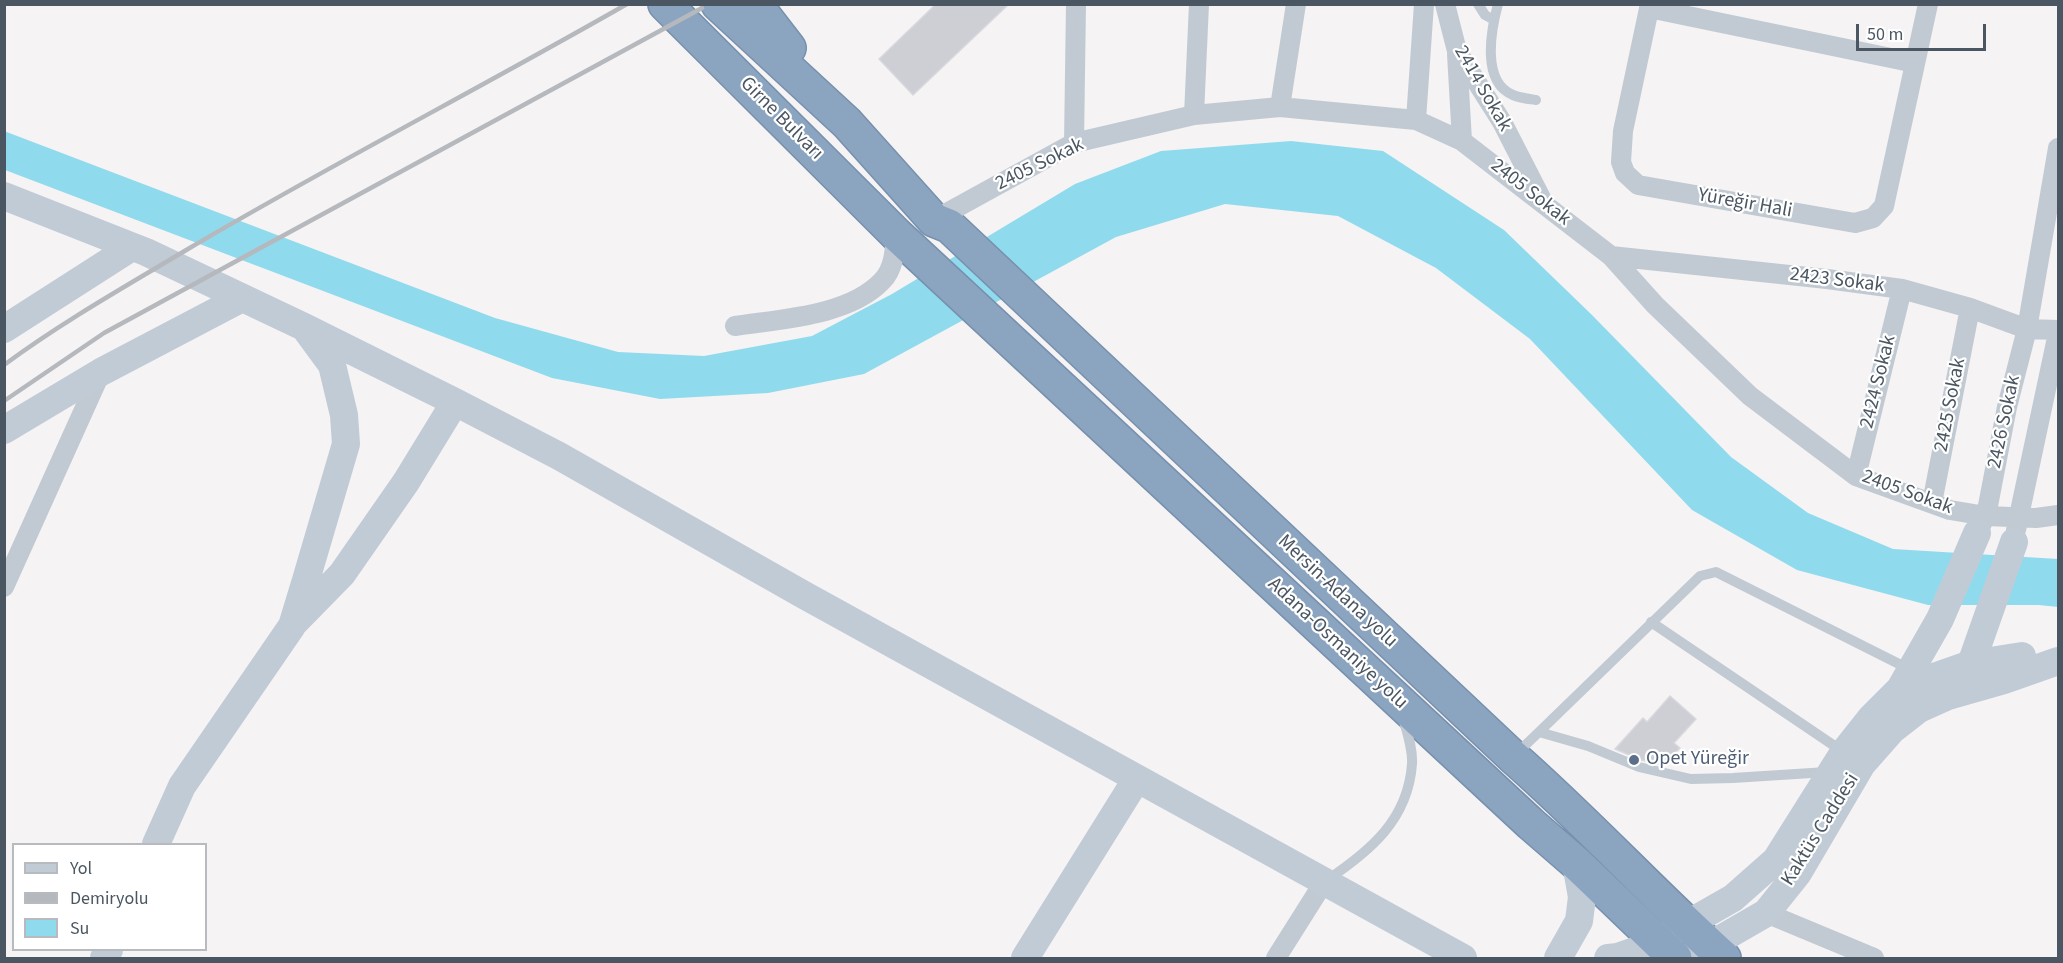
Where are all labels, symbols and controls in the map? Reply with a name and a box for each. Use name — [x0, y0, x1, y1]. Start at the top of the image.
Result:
scale bar — [1859, 12, 1990, 50]
text: 50 m — [1867, 22, 1903, 47]
street label: 2414 Sokak — [1448, 42, 1516, 136]
street label: Girne Bulvarı — [734, 72, 828, 166]
street label: 2405 Sokak — [992, 133, 1088, 197]
street label: 2405 Sokak — [1485, 154, 1575, 232]
street label: Yüreğir Hali — [1696, 184, 1794, 224]
street label: 2423 Sokak — [1788, 263, 1886, 299]
street label: 2424 Sokak — [1856, 333, 1902, 431]
street label: 2425 Sokak — [1930, 356, 1972, 454]
street label: 2426 Sokak — [1983, 373, 2027, 471]
street label: 2405 Sokak — [1858, 465, 1956, 521]
street label: Mersin-Adana yolu — [1272, 530, 1402, 654]
street label: Adana-Osmaniye yolu — [1262, 573, 1412, 715]
place label: Opet Yüreğir — [1646, 748, 1749, 772]
marker: Opet Yüreğir — [1627, 753, 1641, 767]
street label: Kaktüs Caddesi — [1777, 769, 1865, 891]
legend — [12, 843, 207, 951]
text: Yol — [70, 856, 92, 881]
text: Demiryolu — [70, 886, 149, 911]
text: Su — [70, 916, 89, 941]

